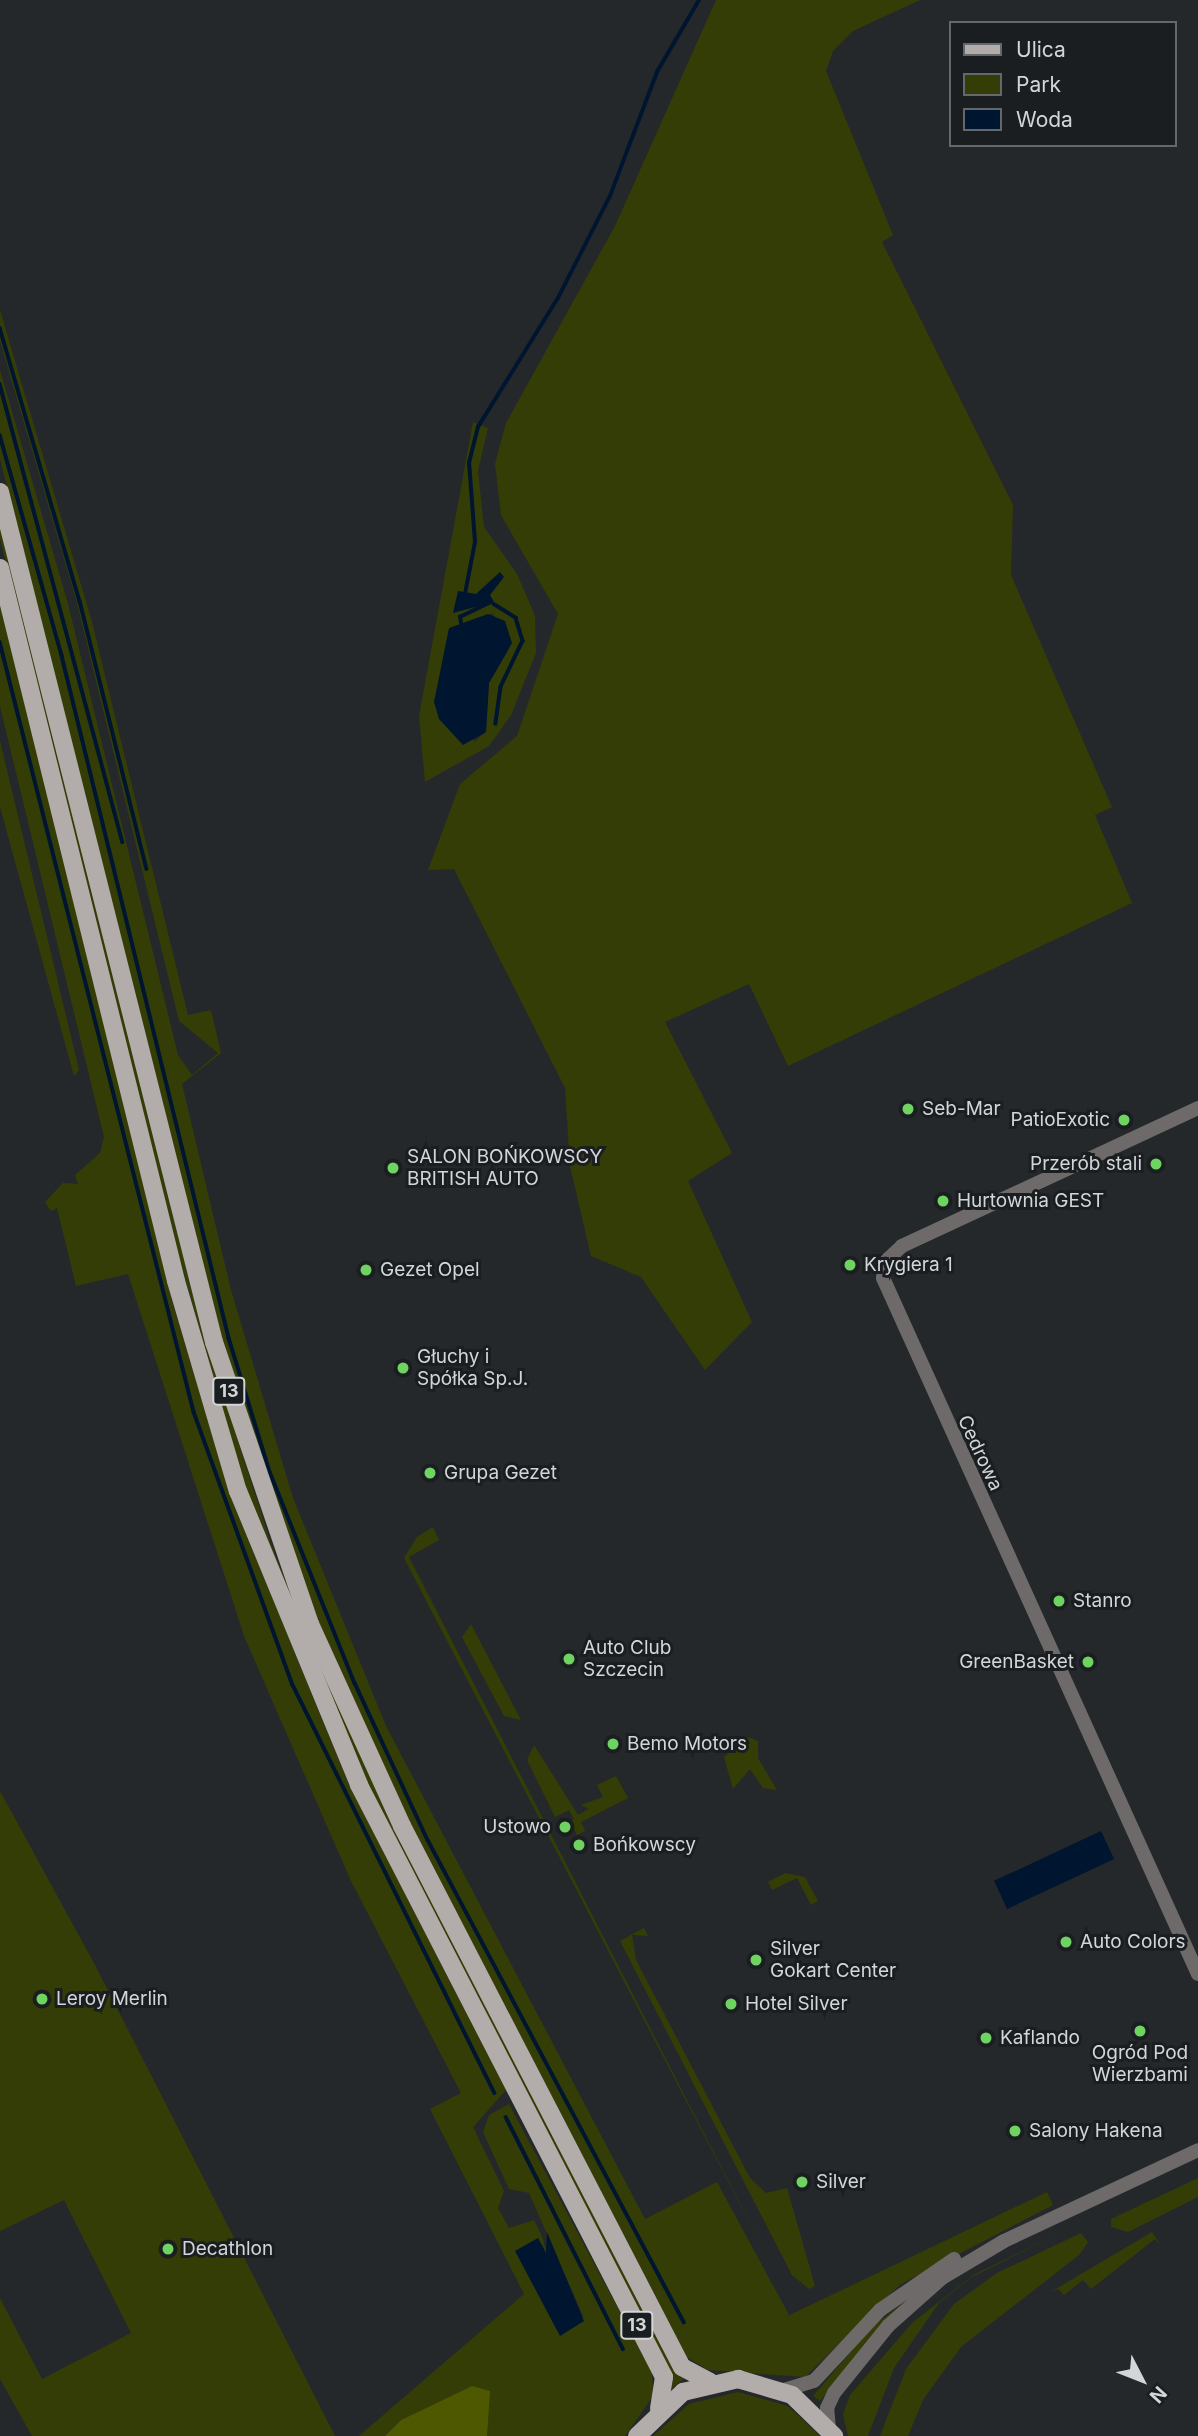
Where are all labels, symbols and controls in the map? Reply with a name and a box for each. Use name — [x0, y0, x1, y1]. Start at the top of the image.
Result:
legend — [950, 21, 1177, 147]
text: Ulica — [1016, 37, 1066, 62]
text: Park — [1016, 72, 1061, 97]
text: Woda — [1016, 107, 1073, 132]
place label: Seb-Mar — [922, 1098, 1001, 1120]
marker: Seb-Mar — [900, 1101, 916, 1117]
place label: PatioExotic — [1011, 1109, 1110, 1131]
marker: PatioExotic — [1116, 1112, 1132, 1128]
place label: SALON BOŃKOWSCY BRITISH AUTO — [407, 1146, 602, 1190]
place label: Przerób stali — [1030, 1153, 1142, 1175]
marker: Przerób stali — [1148, 1156, 1164, 1172]
marker: SALON BOŃKOWSCY BRITISH AUTO — [385, 1160, 401, 1176]
place label: Hurtownia GEST — [957, 1190, 1104, 1212]
marker: Hurtownia GEST — [935, 1193, 951, 1209]
place label: Krygiera 1 — [864, 1254, 953, 1276]
marker: Krygiera 1 — [842, 1257, 858, 1273]
place label: Gezet Opel — [380, 1259, 480, 1281]
marker: Gezet Opel — [358, 1262, 374, 1278]
place label: Głuchy i Spółka Sp.J. — [417, 1346, 528, 1390]
marker: Głuchy i Spółka Sp.J. — [395, 1360, 411, 1376]
road number: 13 — [212, 1376, 246, 1406]
street label: Cedrowa — [953, 1412, 1007, 1494]
place label: Grupa Gezet — [444, 1462, 557, 1484]
marker: Grupa Gezet — [422, 1465, 438, 1481]
place label: Stanro — [1073, 1590, 1132, 1612]
marker: Stanro — [1051, 1593, 1067, 1609]
place label: Auto Club Szczecin — [583, 1637, 671, 1681]
marker: Auto Club Szczecin — [561, 1651, 577, 1667]
place label: GreenBasket — [959, 1651, 1074, 1673]
marker: GreenBasket — [1080, 1654, 1096, 1670]
place label: Bemo Motors — [627, 1733, 747, 1755]
marker: Bemo Motors — [605, 1736, 621, 1752]
place label: Ustowo — [483, 1816, 551, 1838]
marker: Ustowo — [557, 1819, 573, 1835]
place label: Bońkowscy — [593, 1834, 696, 1856]
marker: Bońkowscy — [571, 1837, 587, 1853]
place label: Auto Colors — [1080, 1931, 1186, 1953]
marker: Auto Colors — [1058, 1934, 1074, 1950]
place label: Silver Gokart Center — [770, 1938, 896, 1982]
marker: Silver Gokart Center — [748, 1952, 764, 1968]
place label: Leroy Merlin — [56, 1988, 168, 2010]
marker: Leroy Merlin — [34, 1991, 50, 2007]
place label: Hotel Silver — [745, 1993, 848, 2015]
marker: Hotel Silver — [723, 1996, 739, 2012]
marker: Ogród Pod Wierzbami — [1132, 2023, 1148, 2039]
place label: Kaflando — [1000, 2027, 1080, 2049]
marker: Kaflando — [978, 2030, 994, 2046]
place label: Ogród Pod Wierzbami — [1092, 2042, 1188, 2086]
place label: Salony Hakena — [1029, 2120, 1163, 2142]
marker: Salony Hakena — [1007, 2123, 1023, 2139]
place label: Silver — [816, 2171, 866, 2193]
marker: Silver — [794, 2174, 810, 2190]
place label: Decathlon — [182, 2238, 273, 2260]
marker: Decathlon — [160, 2241, 176, 2257]
road number: 13 — [620, 2311, 654, 2340]
north arrow — [1107, 2345, 1177, 2415]
text: N — [1145, 2381, 1171, 2407]

